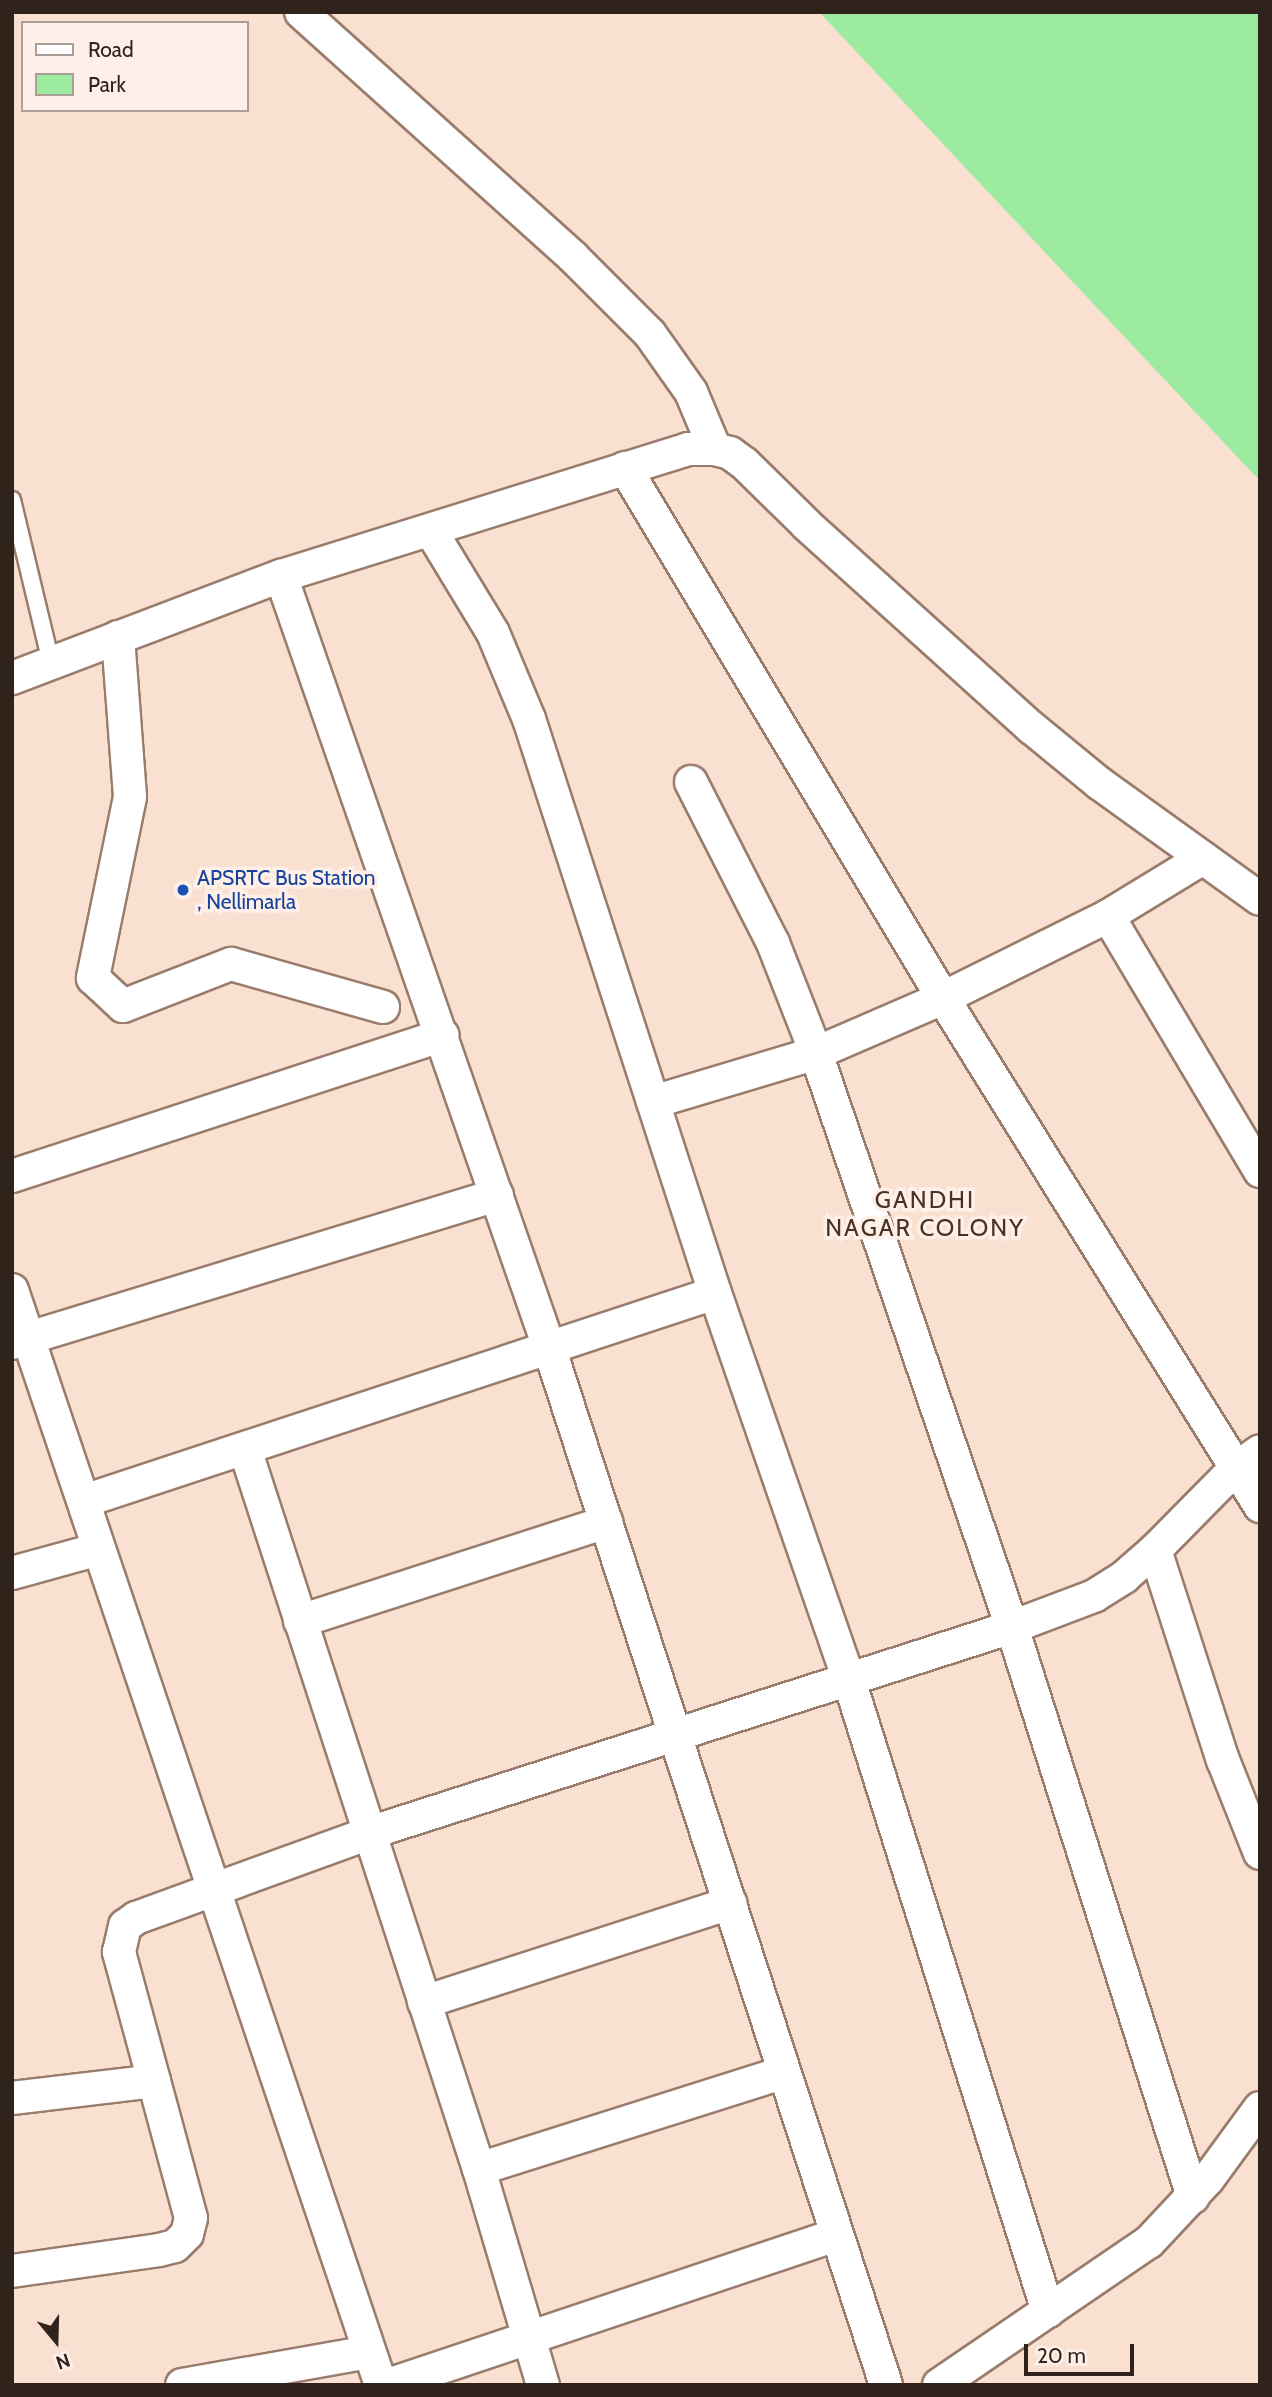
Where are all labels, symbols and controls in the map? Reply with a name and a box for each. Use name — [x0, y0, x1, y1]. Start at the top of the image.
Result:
legend — [21, 21, 248, 112]
text: Road — [88, 37, 134, 62]
text: Park — [88, 72, 126, 97]
place label: APSRTC Bus Station , Nellimarla — [197, 865, 376, 915]
marker: APSRTC Bus Station , Nellimarla — [175, 882, 191, 898]
district label: GANDHI NAGAR COLONY — [827, 1186, 1023, 1242]
north arrow — [21, 2306, 91, 2376]
scale bar — [1027, 2330, 1137, 2374]
text: 20 m — [1037, 2343, 1086, 2368]
text: N — [53, 2348, 73, 2374]

